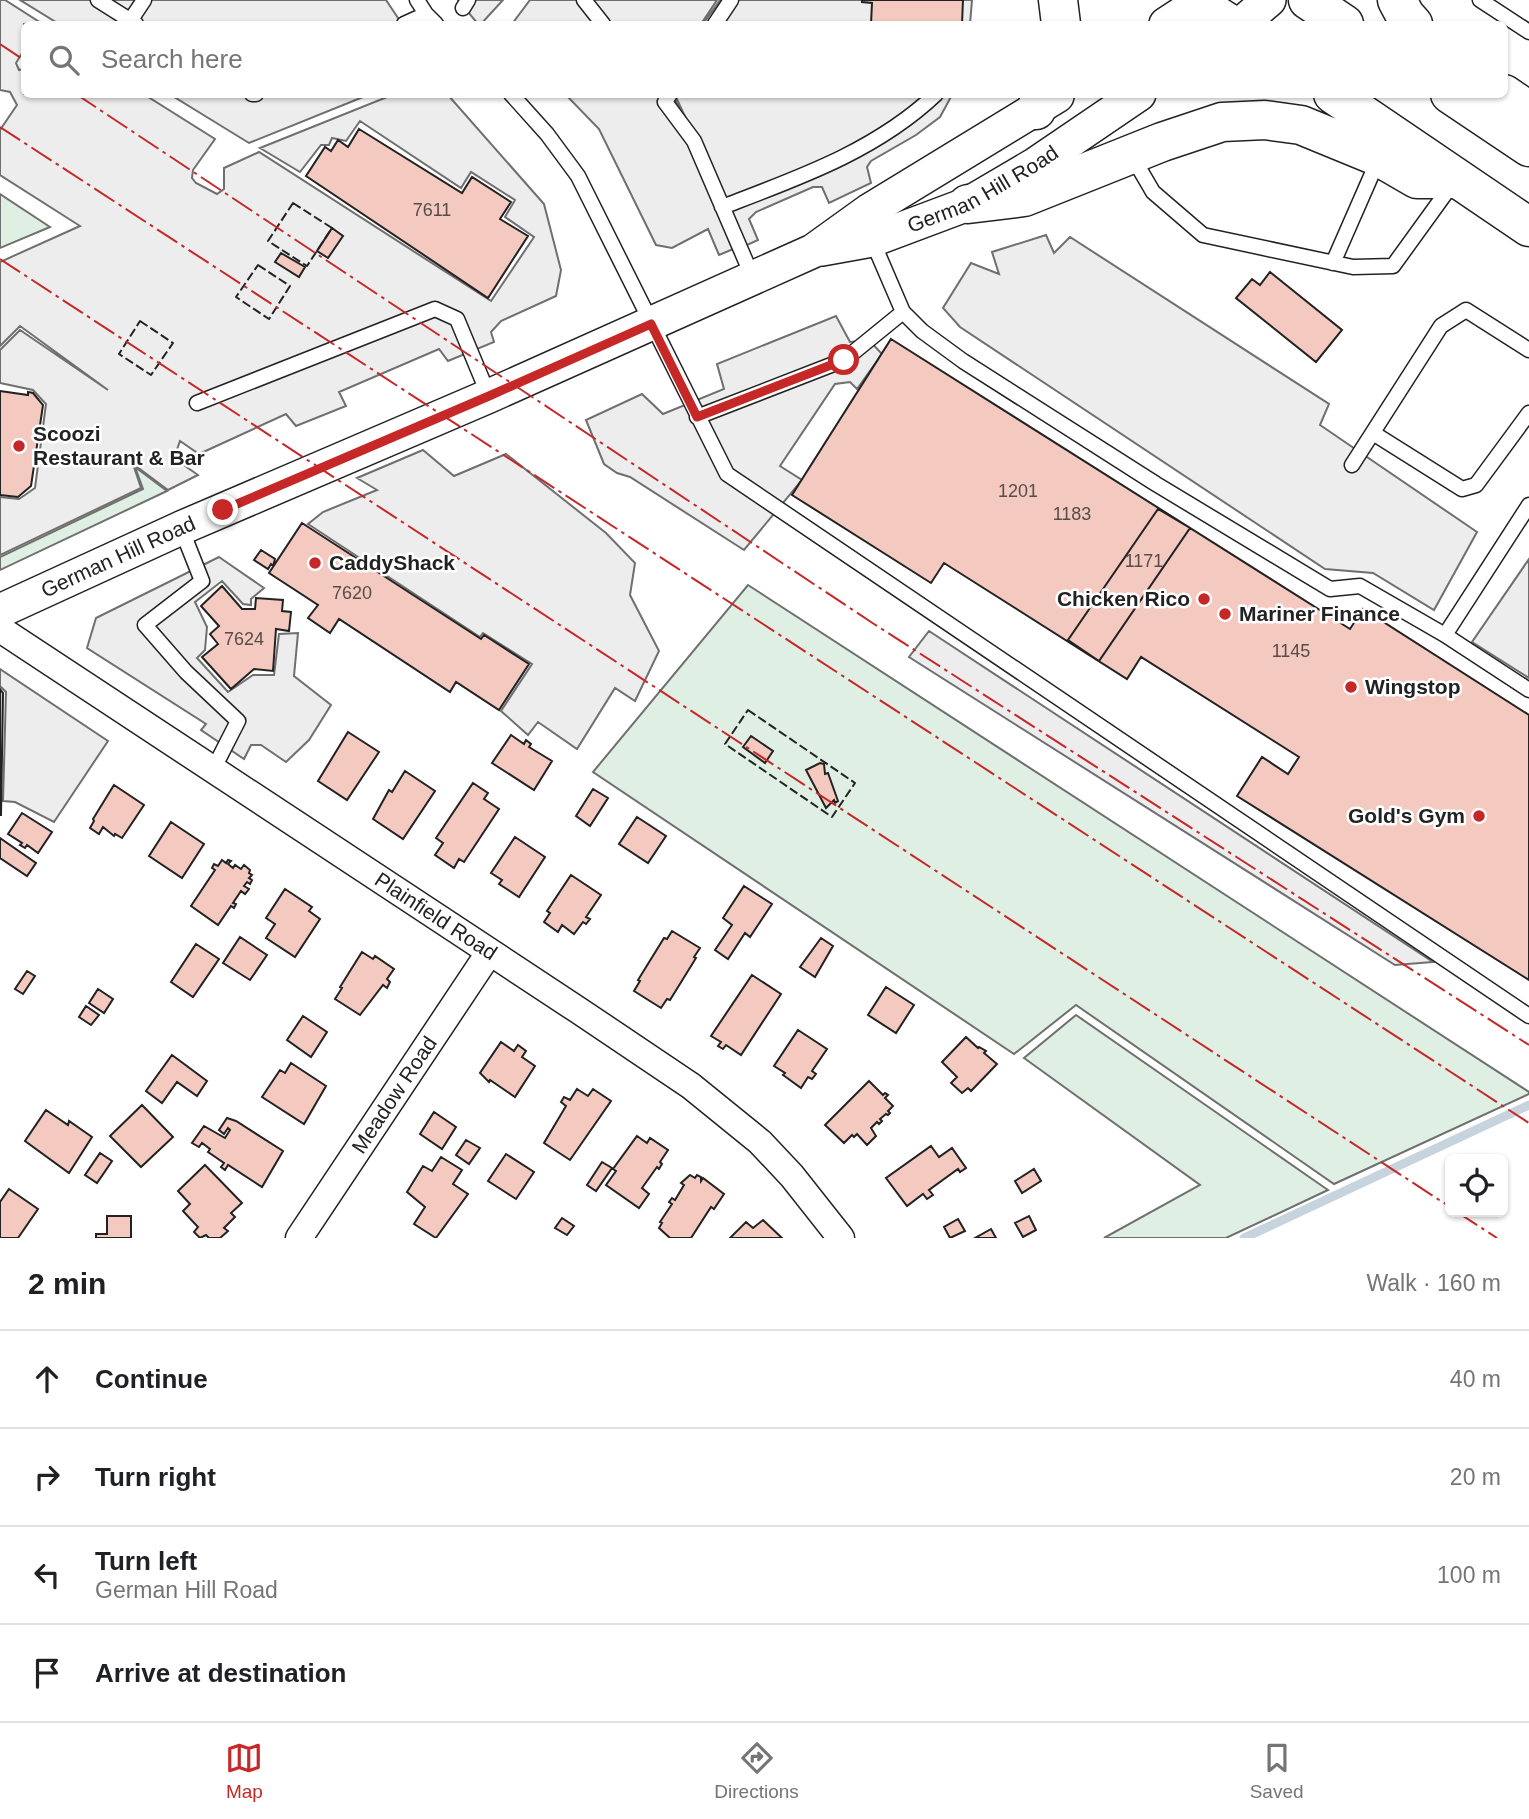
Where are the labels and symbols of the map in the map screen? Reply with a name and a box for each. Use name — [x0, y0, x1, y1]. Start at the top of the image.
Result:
street label: German Hill Road — [904, 140, 1062, 237]
house number: 7611 — [413, 200, 451, 220]
route start — [828, 344, 859, 375]
place label: Scoozi Restaurant & Bar — [33, 422, 205, 469]
marker: Scoozi Restaurant & Bar — [11, 438, 27, 454]
house number: 1201 — [998, 481, 1038, 501]
route end — [207, 494, 238, 525]
house number: 1183 — [1053, 504, 1091, 524]
street label: German Hill Road — [37, 511, 199, 602]
place label: CaddyShack — [329, 551, 455, 574]
house number: 1171 — [1125, 551, 1163, 571]
marker: CaddyShack — [307, 555, 323, 571]
house number: 7620 — [332, 583, 372, 603]
place label: Chicken Rico — [1057, 587, 1190, 610]
marker: Chicken Rico — [1196, 591, 1212, 607]
place label: Mariner Finance — [1239, 602, 1400, 625]
marker: Mariner Finance — [1217, 606, 1233, 622]
house number: 7624 — [224, 629, 264, 649]
house number: 1145 — [1272, 641, 1310, 661]
place label: Wingstop — [1365, 675, 1460, 698]
marker: Wingstop — [1343, 679, 1359, 695]
place label: Gold's Gym — [1348, 804, 1465, 827]
marker: Gold's Gym — [1471, 808, 1487, 824]
street label: Plainfield Road — [371, 867, 501, 964]
street label: Meadow Road — [347, 1032, 441, 1157]

